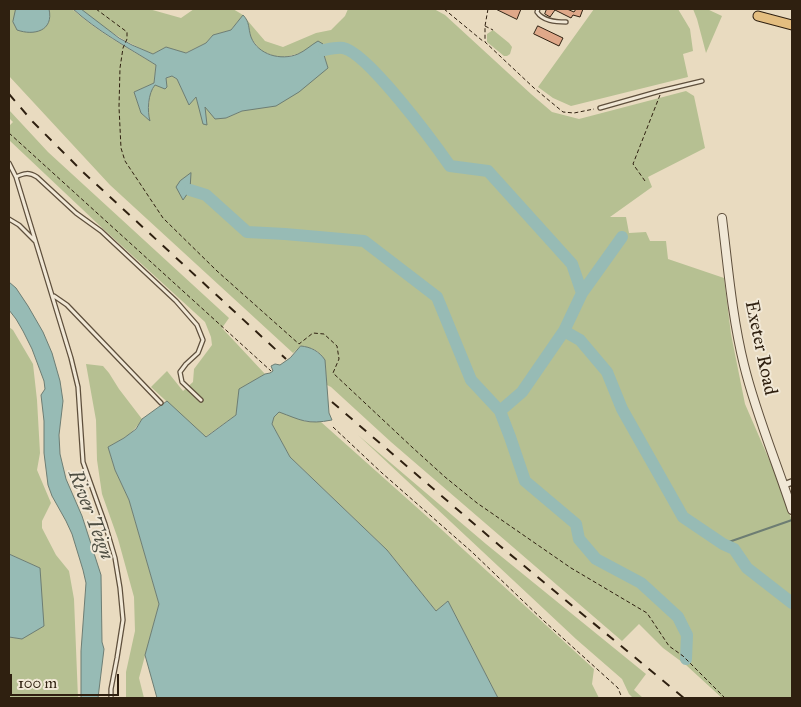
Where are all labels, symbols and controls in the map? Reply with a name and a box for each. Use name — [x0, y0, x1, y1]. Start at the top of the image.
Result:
street label: Exeter Road — [739, 299, 781, 397]
water label: River Teign — [62, 467, 118, 563]
scale bar — [12, 664, 121, 696]
text: 100 m — [18, 674, 57, 692]

